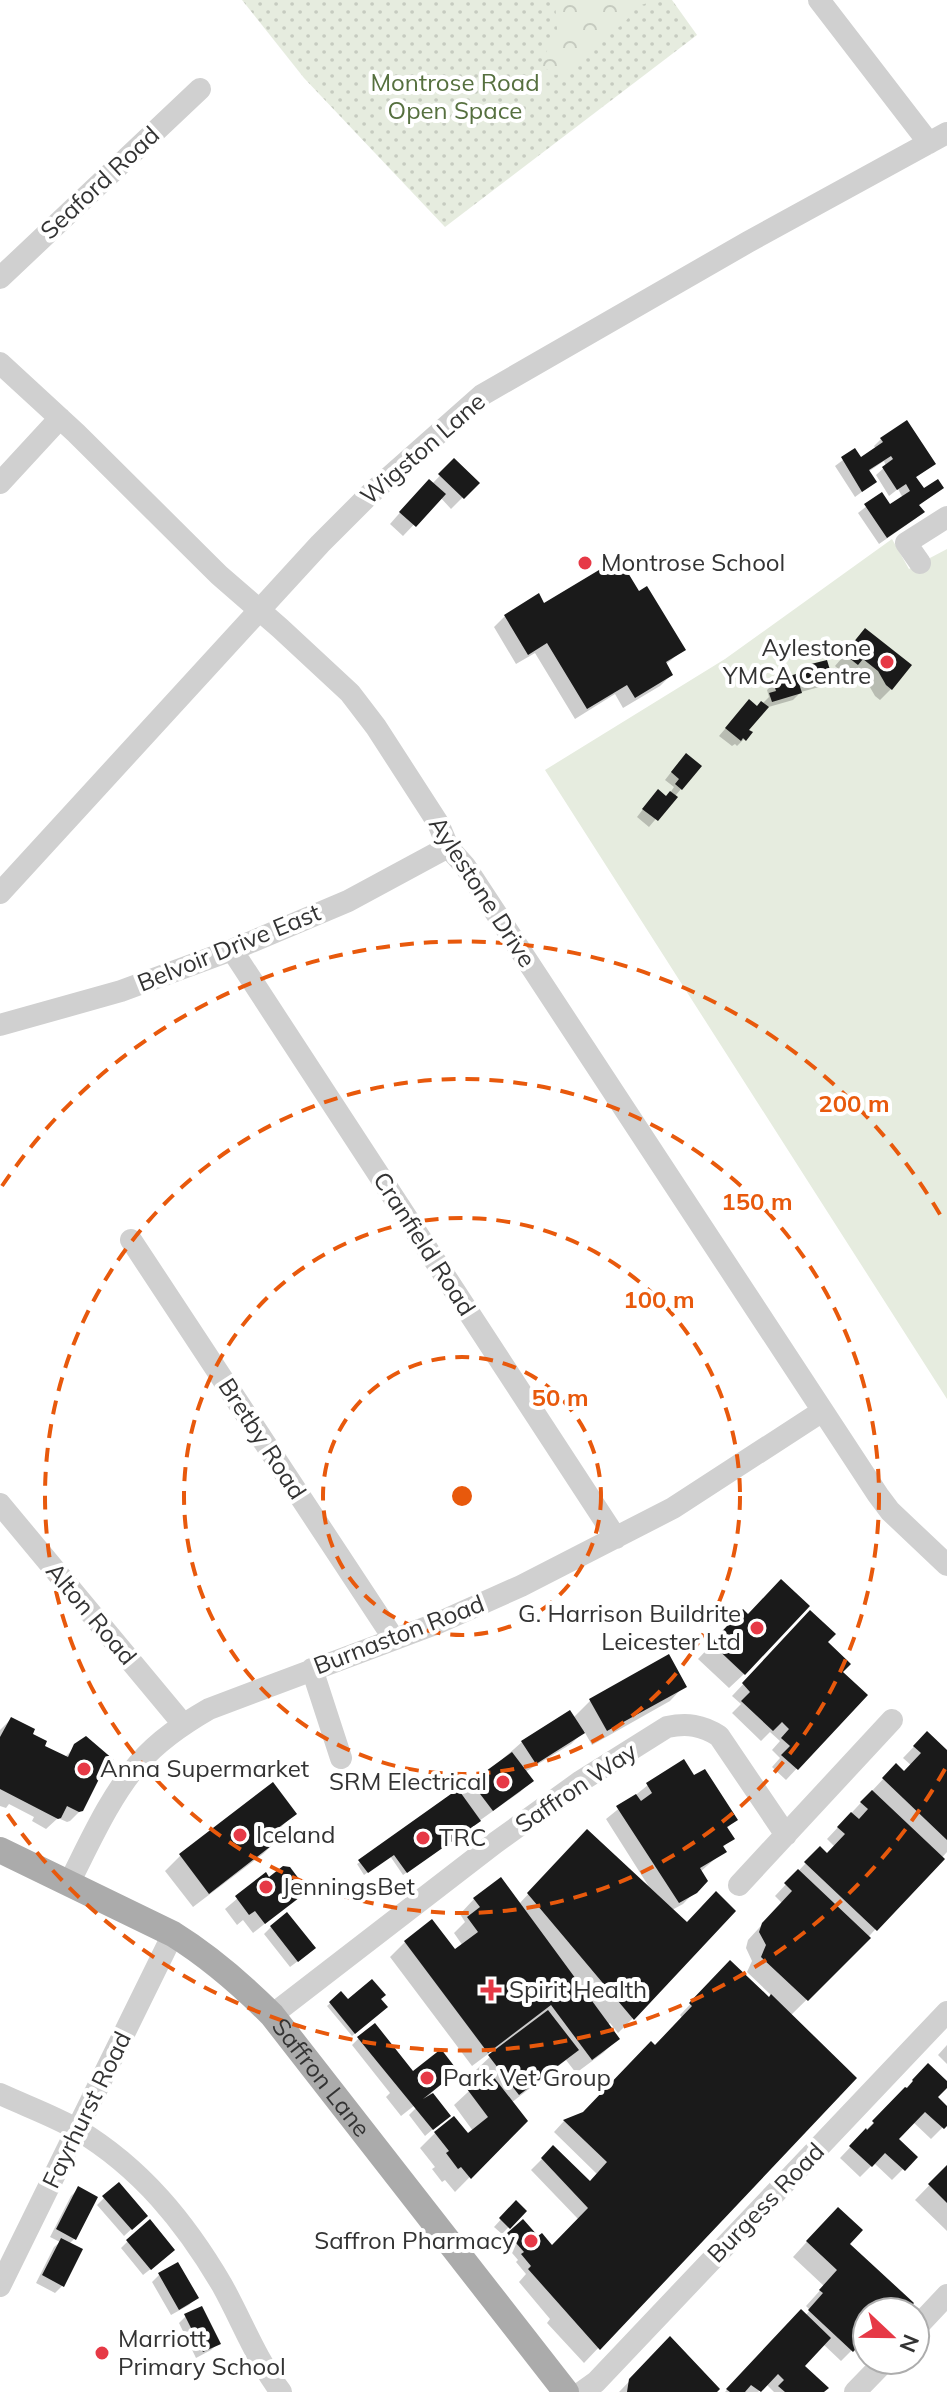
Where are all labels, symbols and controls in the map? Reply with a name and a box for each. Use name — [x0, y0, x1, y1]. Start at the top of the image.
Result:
park label: Montrose Road Open Space — [370, 67, 540, 125]
street label: Seaford Road — [34, 119, 165, 245]
street label: Wigston Lane — [354, 386, 491, 511]
place label: Montrose School — [601, 547, 785, 577]
marker: Montrose School — [576, 554, 594, 572]
place label: Aylestone YMCA Centre — [722, 632, 871, 690]
marker: Aylestone YMCA Centre — [878, 653, 896, 671]
street label: Aylestone Drive — [423, 810, 543, 972]
street label: Belvoir Drive East — [133, 897, 325, 997]
text: 200 m — [818, 1088, 890, 1118]
street label: Cranfield Road — [367, 1166, 482, 1321]
text: 150 m — [721, 1186, 793, 1216]
text: 100 m — [623, 1284, 695, 1314]
street label: Bretby Road — [213, 1372, 313, 1505]
text: 50 m — [532, 1382, 588, 1412]
centre of rings — [448, 1482, 476, 1510]
street label: Alton Road — [40, 1556, 143, 1671]
street label: Burnaston Road — [309, 1588, 488, 1680]
place label: G. Harrison Buildrite Leicester Ltd — [518, 1598, 741, 1656]
marker: G. Harrison Buildrite Leicester Ltd — [748, 1619, 766, 1637]
street label: Saffron Way — [509, 1735, 642, 1839]
place label: Anna Supermarket — [100, 1753, 309, 1783]
marker: Anna Supermarket — [75, 1760, 93, 1778]
place label: SRM Electrical — [329, 1766, 487, 1796]
marker: SRM Electrical — [494, 1773, 512, 1791]
place label: Iceland — [256, 1819, 336, 1849]
place label: TRC — [439, 1822, 486, 1852]
marker: Iceland — [231, 1826, 249, 1844]
marker: TRC — [414, 1829, 432, 1847]
place label: JenningsBet — [282, 1871, 415, 1901]
marker: JenningsBet — [257, 1878, 275, 1896]
place label: Spirit Health — [509, 1974, 647, 2004]
marker: Spirit Health — [480, 1979, 502, 2001]
street label: Saffron Lane — [266, 2012, 377, 2142]
street label: Fayrhurst Road — [35, 2026, 137, 2193]
place label: Park Vet Group — [443, 2062, 611, 2092]
marker: Park Vet Group — [418, 2069, 436, 2087]
street label: Burgess Road — [701, 2136, 830, 2269]
place label: Saffron Pharmacy — [314, 2225, 515, 2255]
marker: Saffron Pharmacy — [522, 2232, 540, 2250]
north arrow — [851, 2296, 931, 2376]
place label: Marriott Primary School — [118, 2323, 286, 2381]
text: N — [893, 2331, 926, 2356]
marker: Marriott Primary School — [93, 2344, 111, 2362]

